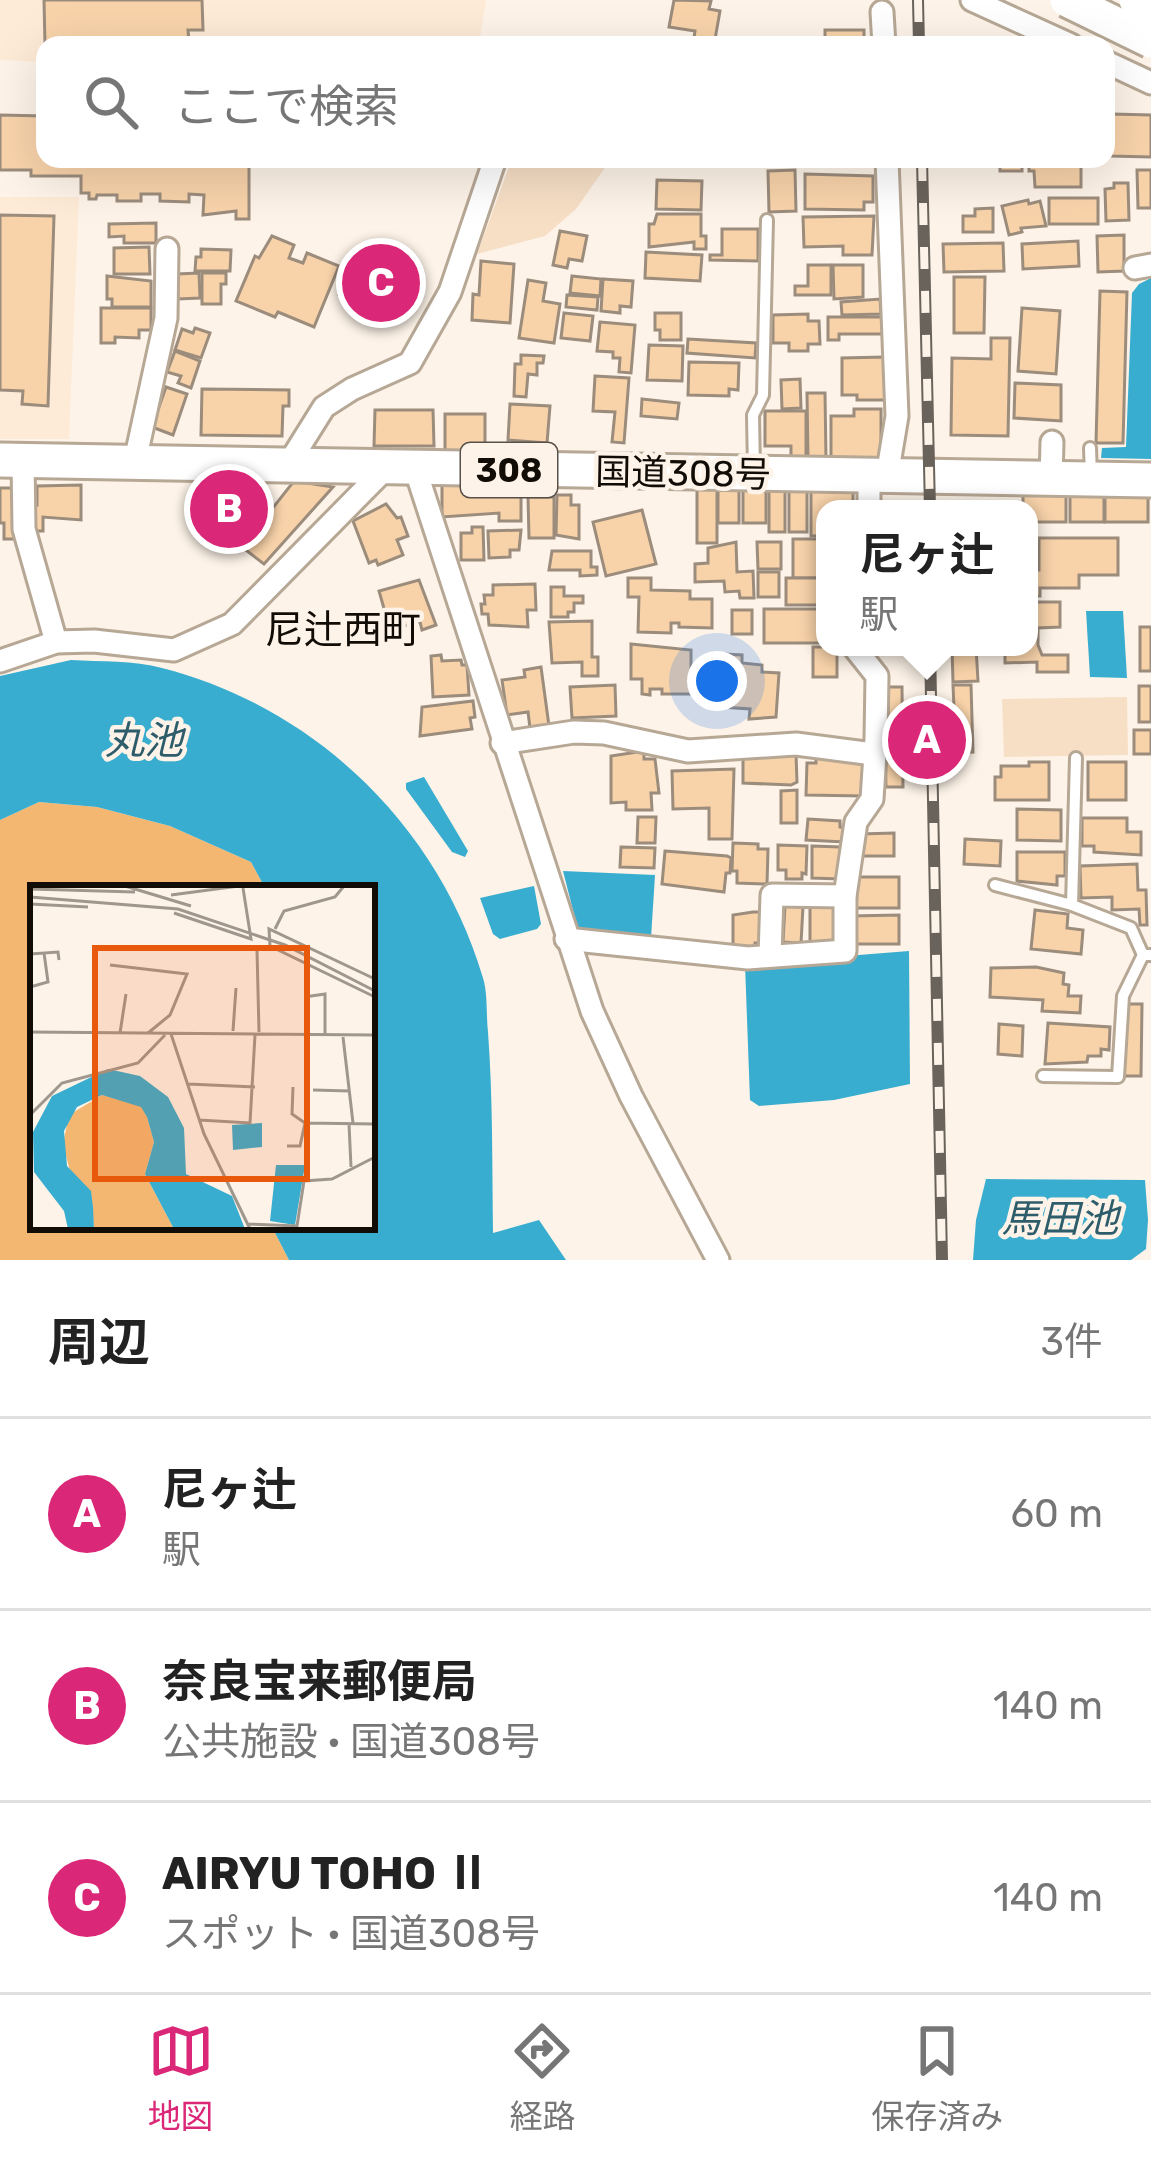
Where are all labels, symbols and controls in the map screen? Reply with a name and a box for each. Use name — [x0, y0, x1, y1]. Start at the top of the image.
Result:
search box — [36, 36, 1115, 168]
icon: search — [78, 69, 144, 135]
text: ここで検索 — [174, 80, 399, 133]
pin: C — [342, 238, 420, 328]
road number: 308 — [461, 443, 557, 497]
street label: 国道308号 — [595, 450, 771, 496]
pin: B — [190, 464, 268, 554]
popup — [816, 500, 1038, 656]
text: 尼ヶ辻 — [859, 528, 995, 581]
text: 駅 — [859, 592, 899, 638]
district label: 尼辻西町 — [265, 607, 421, 653]
your location — [687, 651, 747, 711]
pin: A — [888, 695, 966, 785]
water label: 丸池 — [105, 718, 187, 764]
inset map — [30, 885, 375, 1230]
water label: 馬田池 — [1001, 1196, 1122, 1242]
text: 周辺 — [48, 1312, 150, 1373]
text: 3件 — [1041, 1319, 1103, 1365]
text: 尼ヶ辻 — [162, 1463, 297, 1516]
text: A — [73, 1491, 101, 1537]
text: 60 m — [1010, 1491, 1103, 1537]
text: 駅 — [162, 1527, 201, 1573]
text: 奈良宝来郵便局 — [162, 1655, 477, 1708]
text: B — [73, 1683, 101, 1729]
text: 140 m — [993, 1683, 1103, 1729]
text: 公共施設 · 国道308号 — [162, 1719, 540, 1765]
text: AIRYU TOHO Ⅱ — [162, 1847, 491, 1900]
text: C — [73, 1875, 101, 1921]
text: 140 m — [993, 1875, 1103, 1921]
text: スポット · 国道308号 — [162, 1911, 540, 1957]
tab: 地図 — [148, 2018, 214, 2138]
tab: 経路 — [509, 2018, 575, 2138]
tab: 保存済み — [871, 2018, 1003, 2138]

